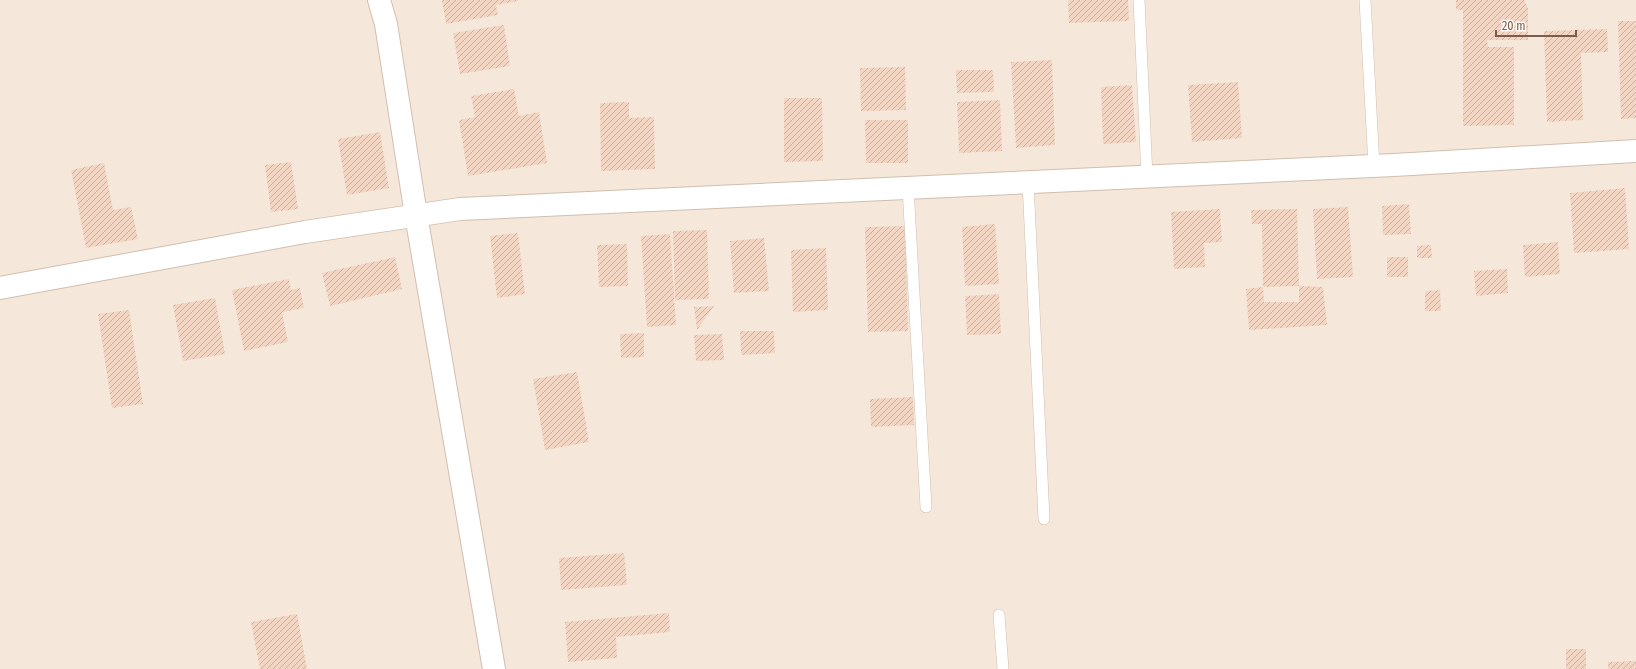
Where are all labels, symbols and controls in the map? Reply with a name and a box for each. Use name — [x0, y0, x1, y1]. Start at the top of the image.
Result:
scale bar — [1496, 12, 1576, 38]
text: 20 m — [1502, 19, 1526, 33]

